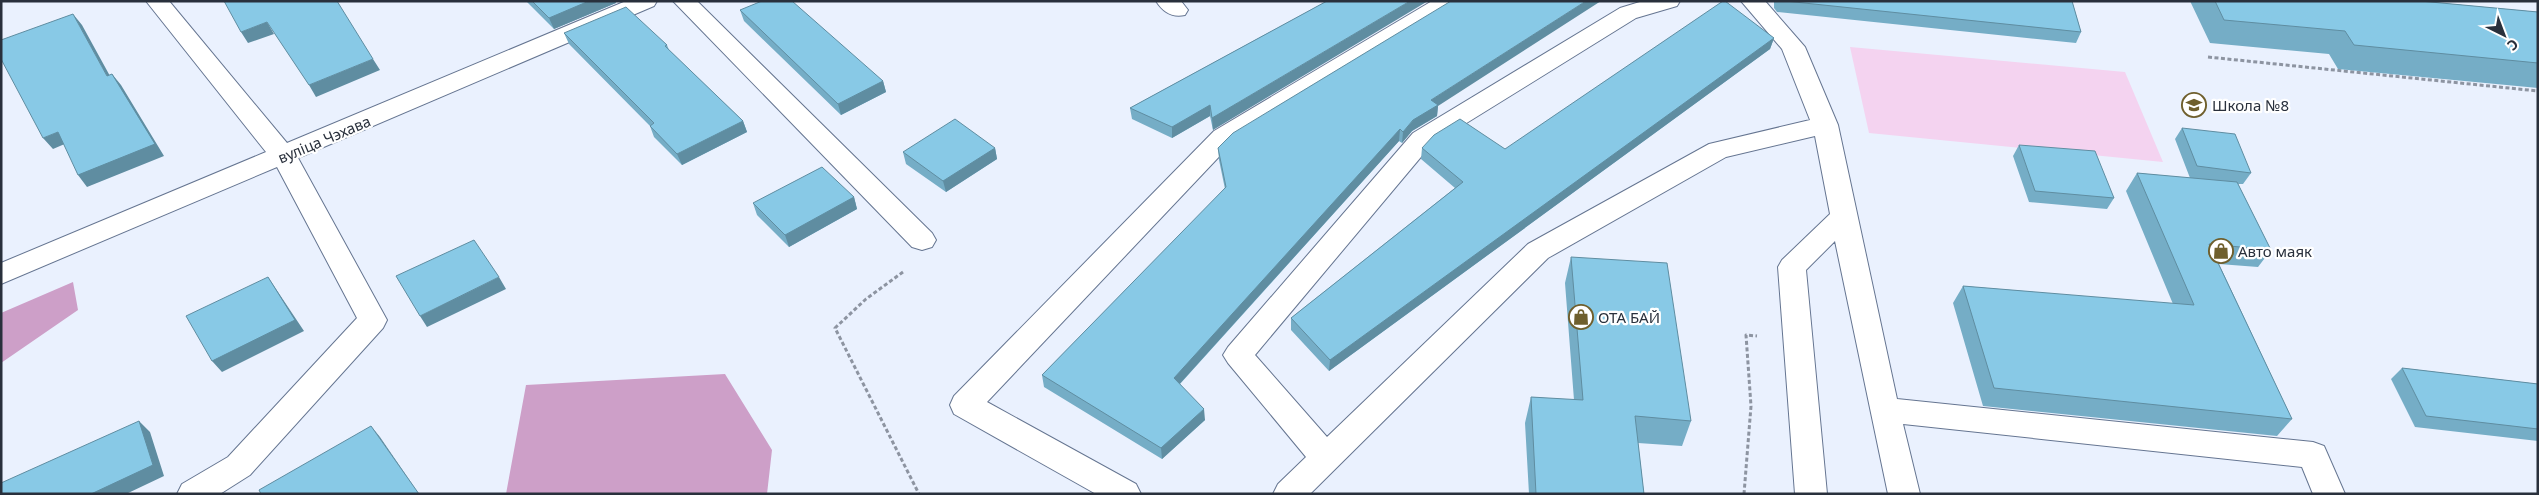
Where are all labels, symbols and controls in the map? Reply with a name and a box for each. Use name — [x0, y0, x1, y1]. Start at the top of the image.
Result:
north arrow — [2479, 10, 2529, 60]
text: С — [2503, 35, 2523, 55]
school or university icon: Школа №8 — [2181, 92, 2207, 118]
place label: Школа №8 — [2212, 95, 2289, 115]
street label: вуліца Чэхава — [275, 110, 373, 168]
shop icon: Авто маяк — [2208, 238, 2234, 264]
place label: Авто маяк — [2238, 241, 2312, 261]
shop icon: ОТА БАЙ — [1568, 304, 1594, 330]
place label: ОТА БАЙ — [1598, 307, 1660, 327]

